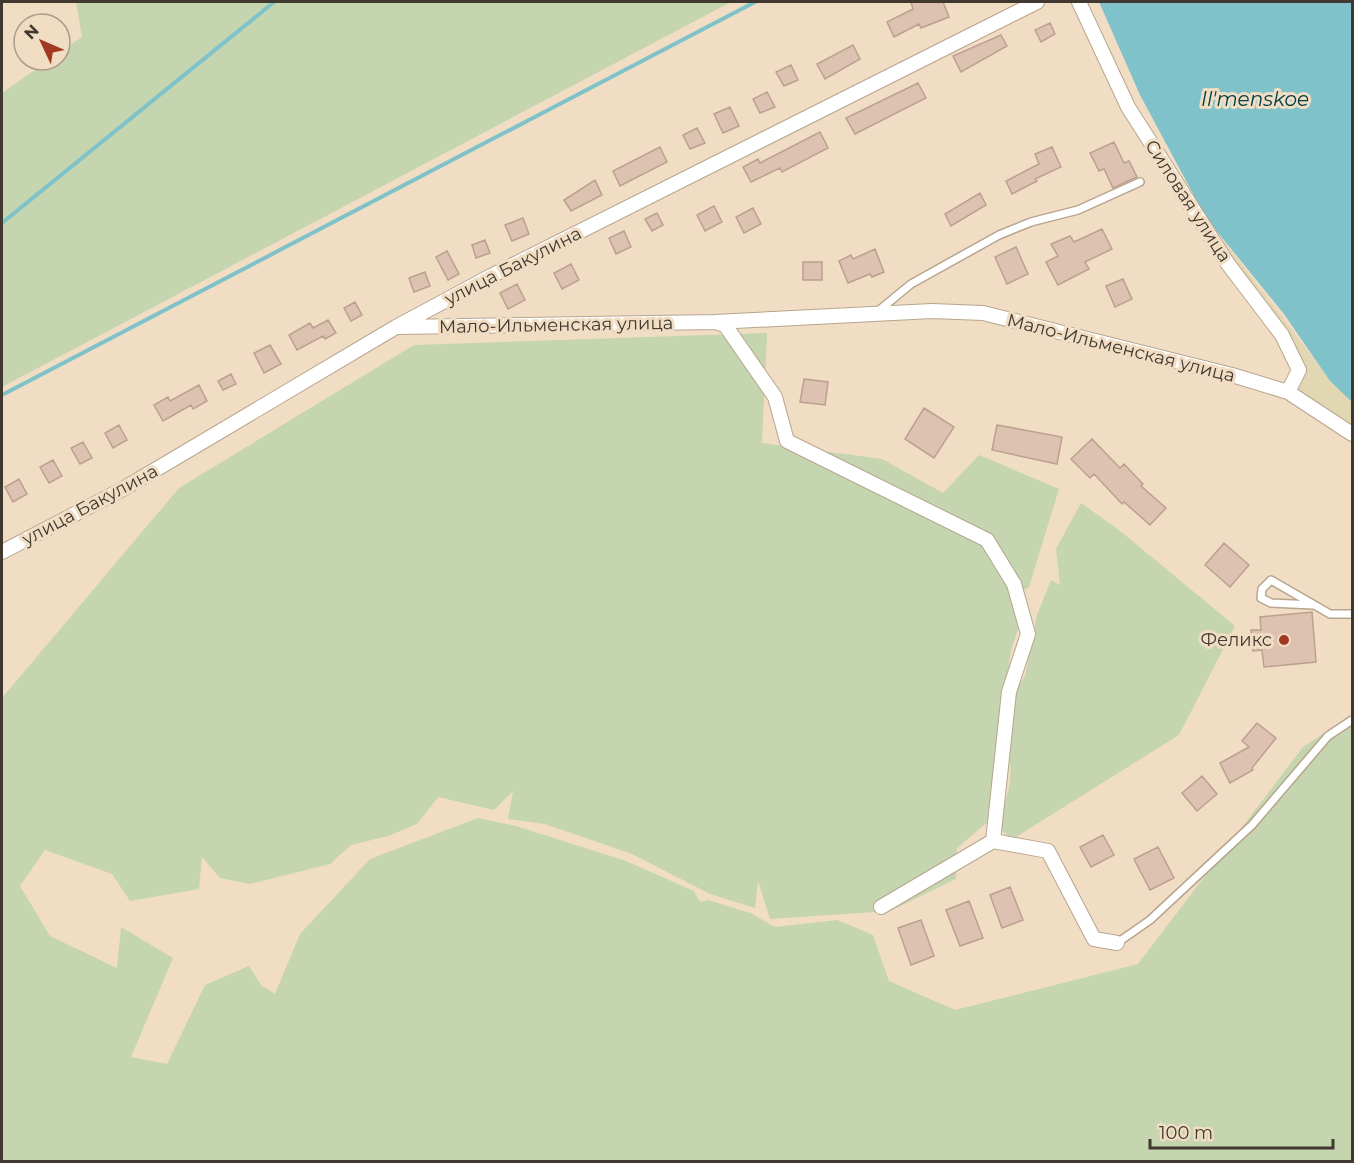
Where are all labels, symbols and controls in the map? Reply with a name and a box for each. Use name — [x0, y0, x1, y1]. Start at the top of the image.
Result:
north arrow — [12, 12, 72, 72]
text: N — [20, 21, 43, 43]
water label: Il'menskoe — [1201, 87, 1309, 111]
street label: Силовая улица — [1140, 136, 1236, 266]
street label: улица Бакулина — [440, 222, 585, 310]
street label: Мало-Ильменская улица — [1005, 309, 1237, 387]
street label: Мало-Ильменская улица — [439, 312, 673, 338]
street label: улица Бакулина — [17, 460, 162, 551]
place label: Феликс — [1201, 629, 1272, 651]
marker: Феликс — [1277, 633, 1291, 647]
scale bar — [1150, 1112, 1333, 1150]
text: 100 m — [1159, 1122, 1213, 1144]

